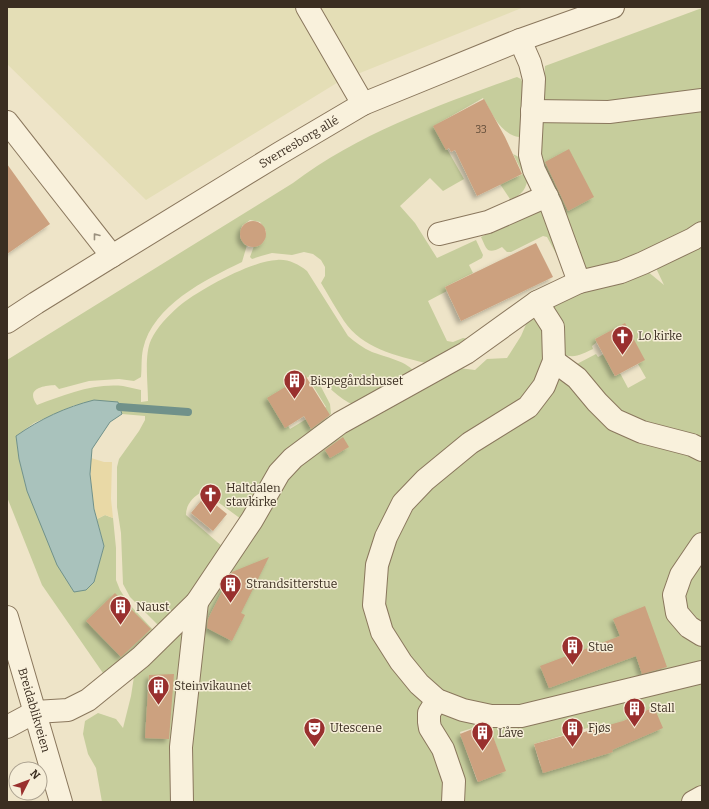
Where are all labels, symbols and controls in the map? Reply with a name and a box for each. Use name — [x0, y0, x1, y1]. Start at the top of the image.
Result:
street label: Sverresborg allé — [257, 113, 341, 171]
house number: 33 — [475, 124, 487, 136]
one-way arrow — [94, 234, 101, 241]
church icon: Lo kirke — [610, 323, 636, 356]
place label: Lo kirke — [638, 329, 682, 343]
building icon: Bispegårdshuset — [282, 368, 308, 401]
place label: Bispegårdshuset — [310, 374, 404, 388]
place label: Haltdalen stavkirke — [226, 481, 281, 509]
church icon: Haltdalen stavkirke — [197, 482, 223, 515]
building icon: Strandsitterstue — [217, 571, 243, 604]
place label: Strandsitterstue — [246, 577, 337, 591]
building icon: Naust — [107, 594, 133, 627]
place label: Naust — [136, 600, 170, 614]
building icon: Stue — [560, 634, 586, 667]
place label: Stue — [588, 640, 613, 654]
street label: Breidablikveien — [15, 666, 53, 754]
building icon: Steinvikaunet — [146, 673, 172, 706]
place label: Steinvikaunet — [174, 679, 252, 693]
building icon: Stall — [622, 695, 648, 728]
place label: Stall — [650, 701, 675, 715]
theatre icon: Utescene — [301, 715, 327, 748]
building icon: Fjøs — [560, 715, 586, 748]
building icon: Låve — [470, 720, 496, 753]
place label: Utescene — [330, 721, 382, 735]
place label: Fjøs — [588, 721, 611, 735]
place label: Låve — [498, 726, 523, 740]
north arrow — [8, 761, 48, 801]
text: N — [27, 767, 43, 783]

